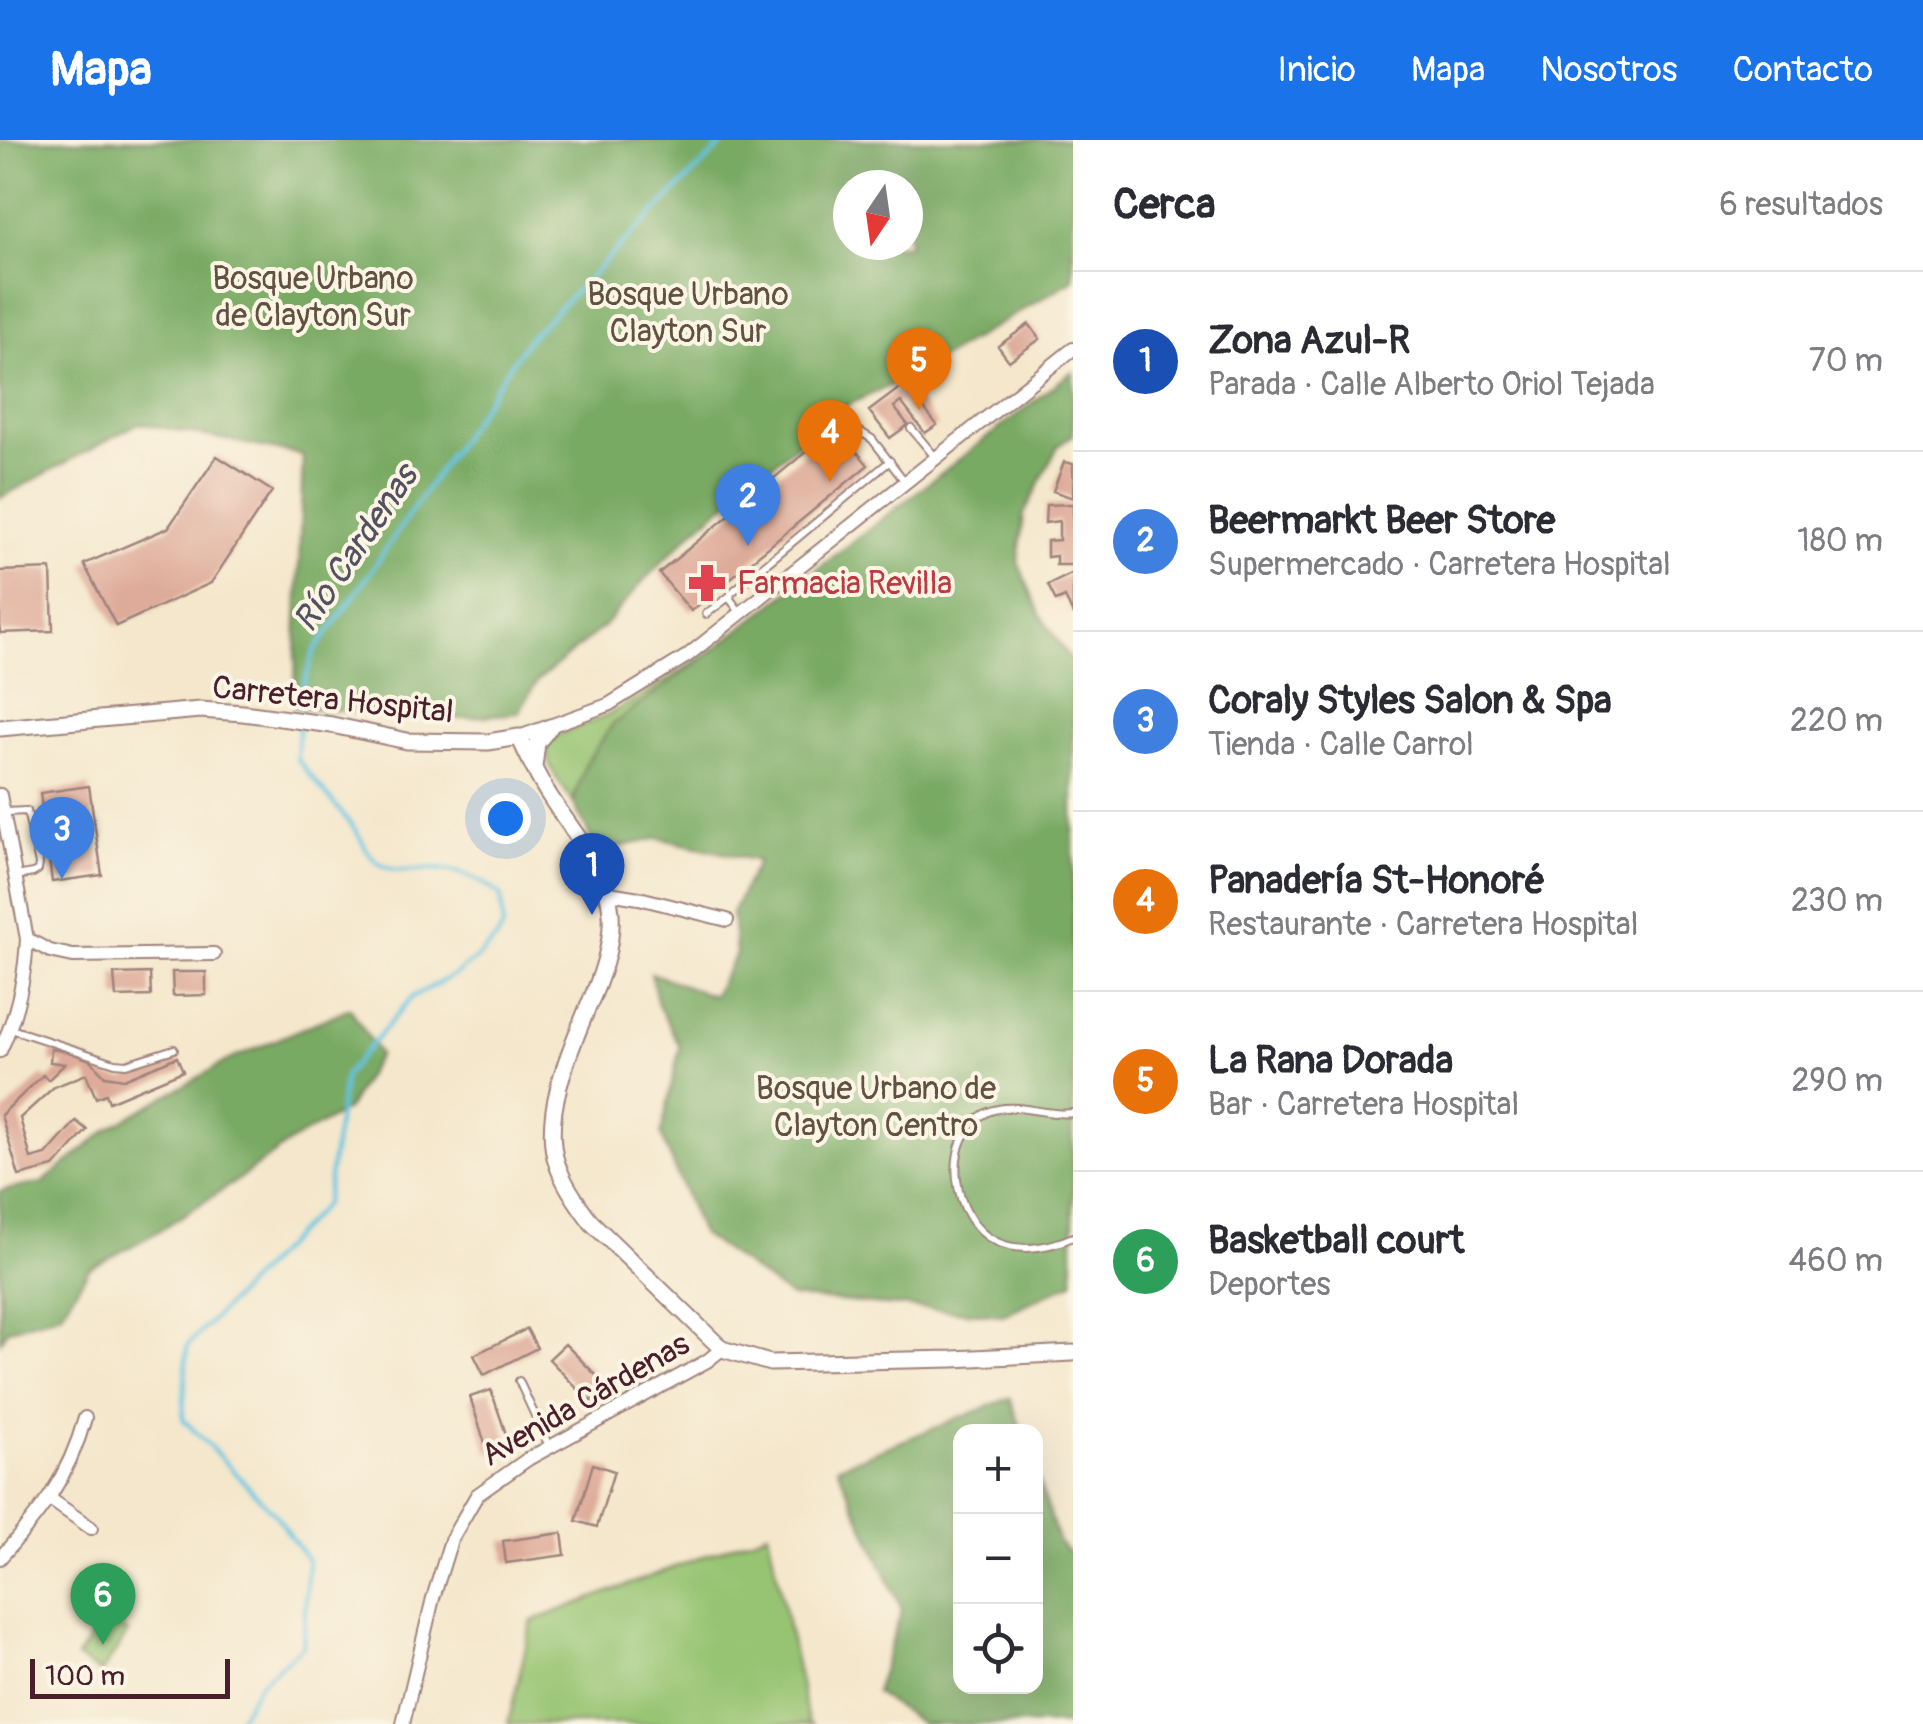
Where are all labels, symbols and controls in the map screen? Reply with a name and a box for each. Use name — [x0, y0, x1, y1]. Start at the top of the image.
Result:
text: Mapa — [50, 40, 152, 100]
text: Inicio — [1277, 48, 1356, 92]
text: Mapa — [1411, 48, 1485, 92]
text: Nosotros — [1540, 48, 1677, 92]
text: Contacto — [1732, 48, 1873, 92]
north arrow — [833, 170, 923, 260]
text: Cerca — [1113, 179, 1215, 231]
text: 6 resultados — [1719, 185, 1883, 225]
park label: Bosque Urbano de Clayton Sur — [212, 259, 414, 336]
park label: Bosque Urbano Clayton Sur — [587, 275, 789, 352]
text: Zona Azul-R — [1208, 317, 1410, 365]
pin: 5 — [886, 328, 952, 410]
text: 1 — [1139, 341, 1152, 381]
text: 70 m — [1809, 341, 1883, 381]
text: Parada · Calle Alberto Oriol Tejada — [1208, 365, 1655, 405]
pin: 4 — [798, 400, 862, 482]
water label: Río Cardenas — [284, 454, 430, 640]
pin: 2 — [716, 464, 780, 546]
text: Beermarkt Beer Store — [1208, 497, 1555, 545]
text: 2 — [1137, 521, 1154, 561]
text: 180 m — [1797, 521, 1883, 561]
text: Supermercado · Carretera Hospital — [1208, 545, 1671, 585]
pharmacy icon: Farmacia Revilla — [686, 562, 728, 604]
place label: Farmacia Revilla — [737, 564, 952, 604]
street label: Carretera Hospital — [210, 667, 456, 733]
text: Coraly Styles Salon & Spa — [1208, 677, 1612, 725]
text: 3 — [1137, 701, 1154, 741]
text: 220 m — [1790, 701, 1883, 741]
text: Tienda · Calle Carrol — [1208, 725, 1474, 765]
your location — [480, 793, 531, 844]
pin: 3 — [30, 796, 94, 879]
pin: 1 — [560, 832, 624, 915]
text: Panadería St-Honoré — [1208, 857, 1545, 905]
text: 4 — [1136, 881, 1155, 921]
text: 230 m — [1791, 881, 1883, 921]
text: Restaurante · Carretera Hospital — [1208, 905, 1638, 945]
text: La Rana Dorada — [1208, 1037, 1453, 1085]
text: 5 — [1137, 1061, 1154, 1101]
text: 290 m — [1791, 1061, 1883, 1101]
park label: Bosque Urbano de Clayton Centro — [756, 1069, 996, 1146]
text: Bar · Carretera Hospital — [1208, 1085, 1519, 1125]
text: Basketball court — [1208, 1217, 1464, 1265]
text: 6 — [1136, 1241, 1155, 1281]
text: 460 m — [1789, 1241, 1883, 1281]
text: Deportes — [1208, 1265, 1331, 1305]
street label: Avenida Cárdenas — [474, 1324, 697, 1476]
map controls — [953, 1424, 1043, 1694]
button: + — [953, 1424, 1043, 1514]
button: − — [953, 1514, 1043, 1604]
pin: 6 — [70, 1562, 136, 1645]
button: locate — [953, 1604, 1043, 1694]
scale bar — [30, 1654, 230, 1698]
text: 100 m — [45, 1659, 125, 1694]

